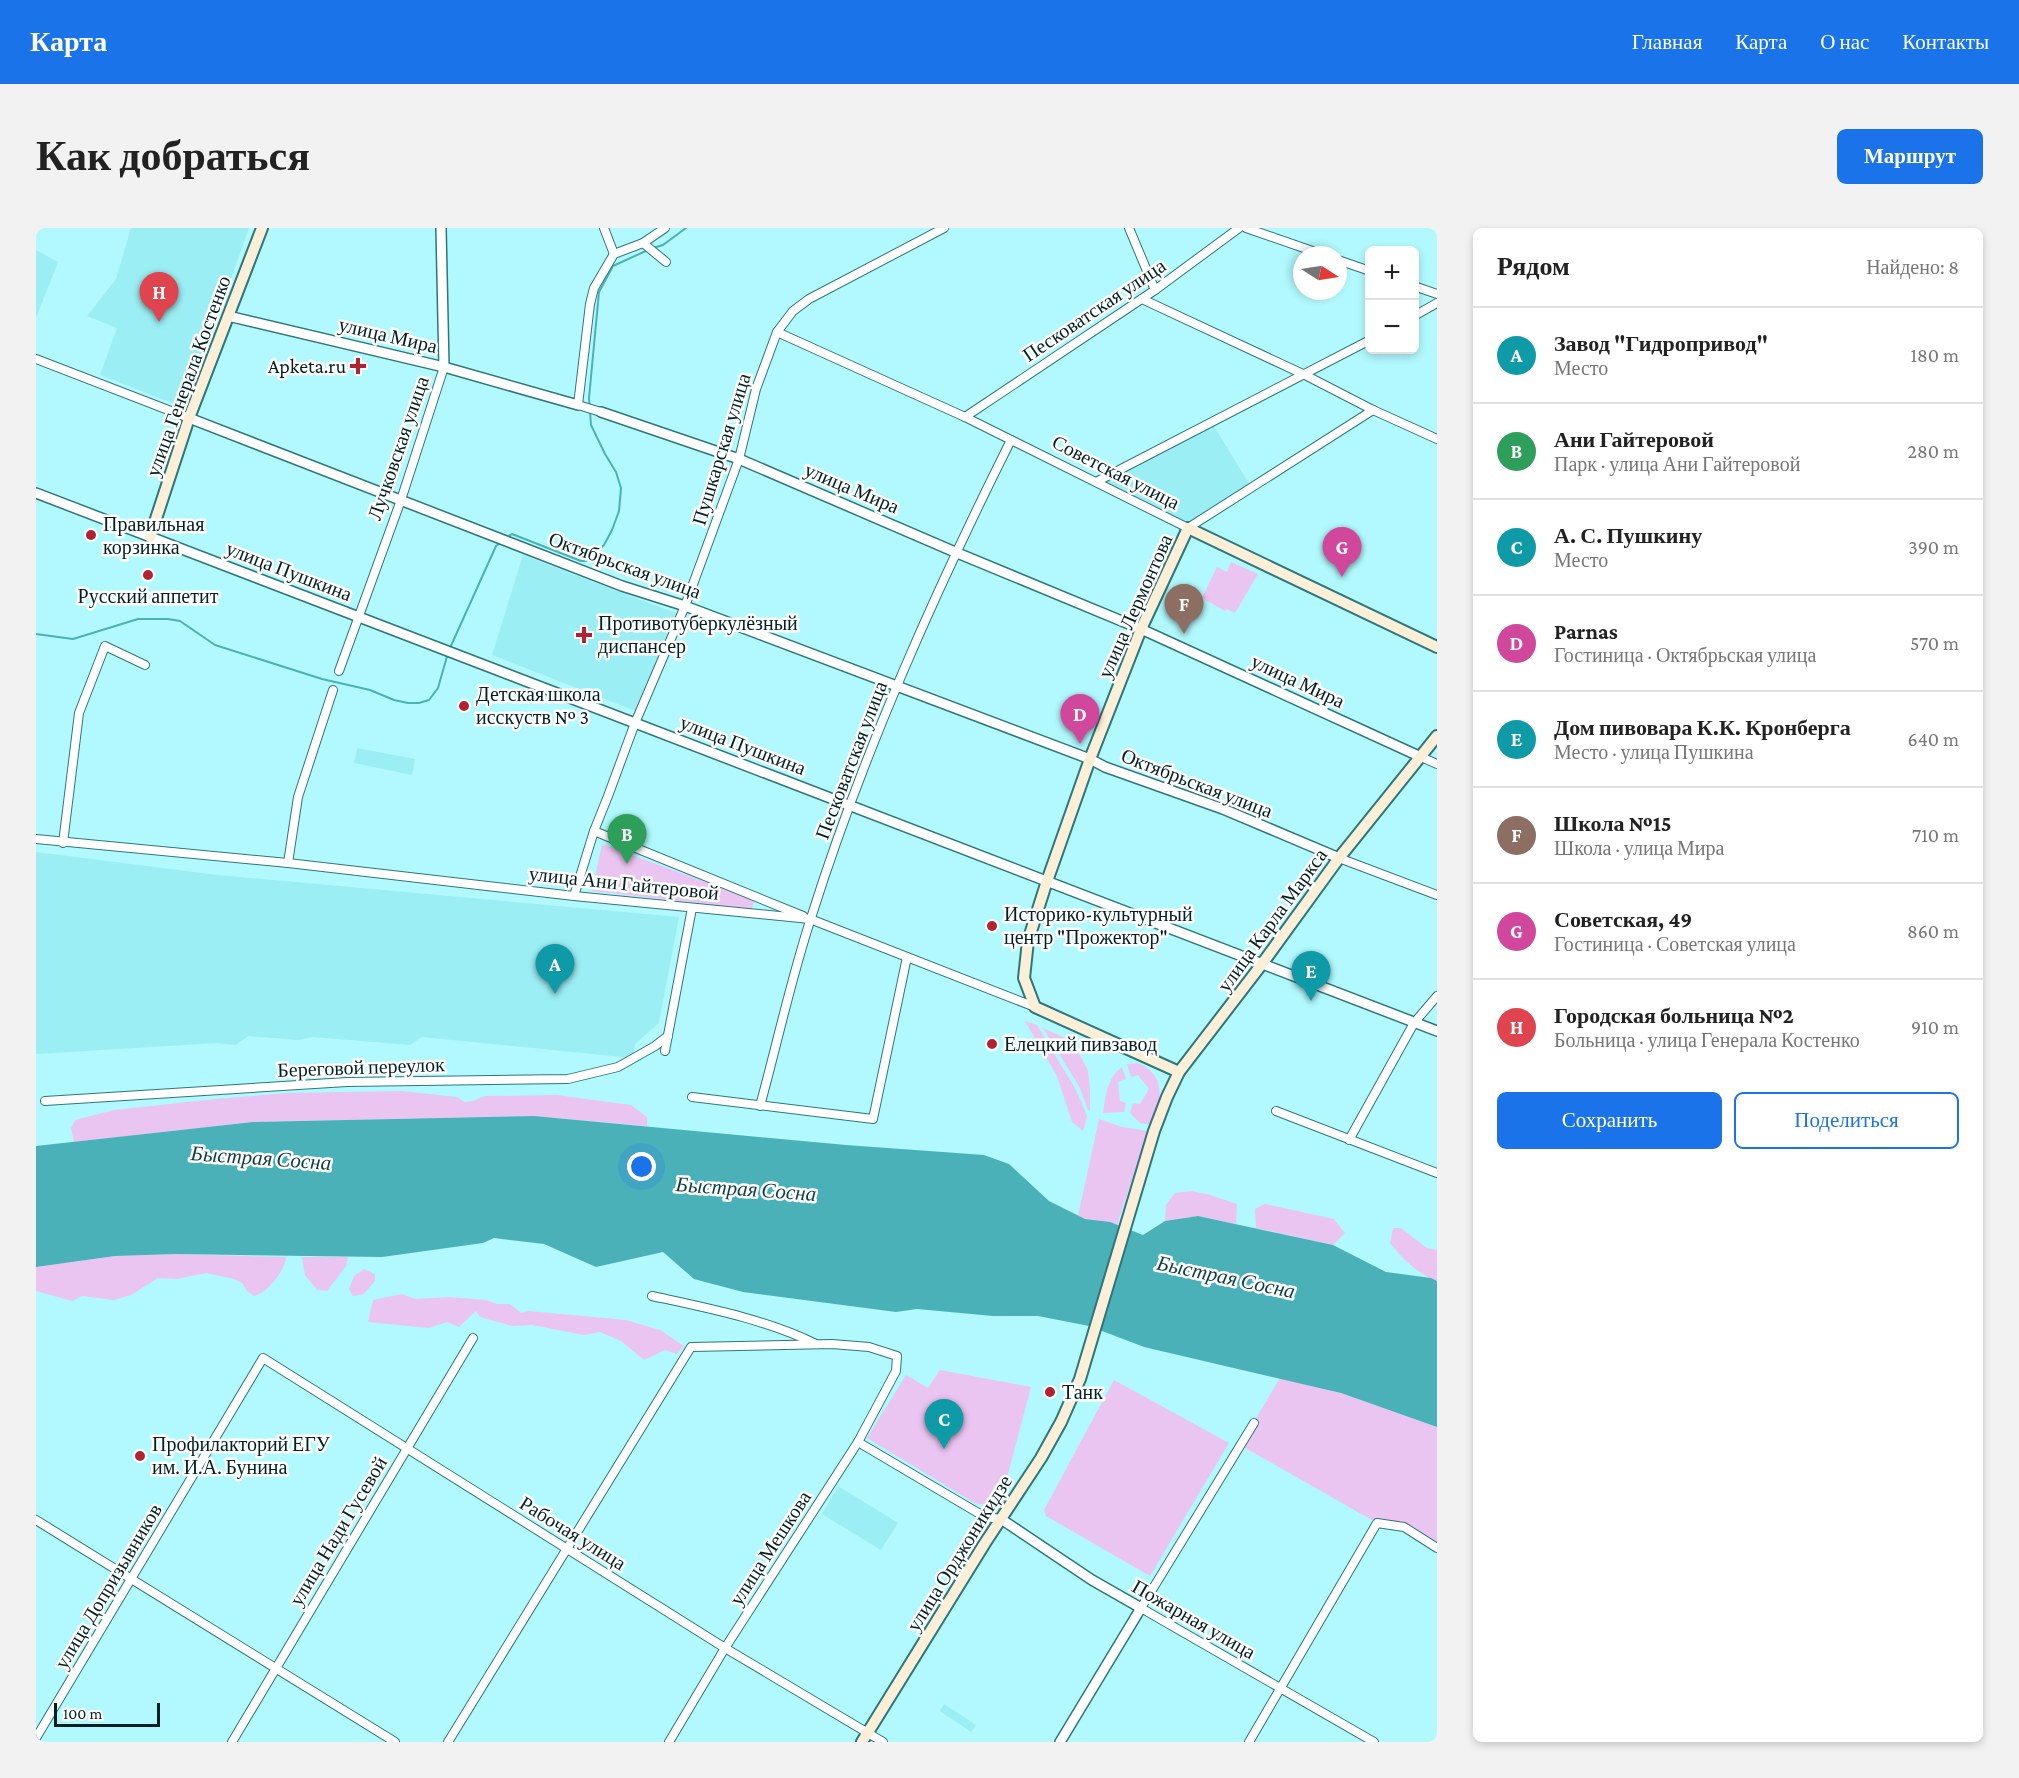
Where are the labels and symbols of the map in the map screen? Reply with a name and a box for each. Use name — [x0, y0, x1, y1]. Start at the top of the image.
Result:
north arrow — [1293, 246, 1347, 300]
street label: Песковатская улица — [1018, 254, 1170, 367]
pin: H — [140, 272, 178, 322]
street label: улица Генерала Костенко — [141, 273, 236, 480]
street label: улица Мира — [336, 313, 440, 358]
place label: Apketa.ru — [268, 355, 346, 378]
marker: Apketa.ru — [351, 359, 365, 373]
street label: Пушкарская улица — [687, 370, 756, 528]
street label: Лучковская улица — [363, 373, 434, 523]
street label: Советская улица — [1048, 430, 1183, 515]
street label: улица Мира — [801, 458, 903, 519]
place label: Правильная корзинка — [103, 513, 204, 559]
street label: Октябрьская улица — [546, 527, 704, 604]
marker: Правильная корзинка — [84, 528, 98, 542]
pin: G — [1322, 528, 1362, 577]
street label: улица Лермонтова — [1093, 531, 1178, 682]
street label: улица Пушкина — [223, 537, 355, 606]
marker: Русский аппетит — [141, 568, 155, 582]
pin: F — [1164, 584, 1204, 634]
place label: Русский аппетит — [78, 585, 219, 608]
place label: Противотуберкулёзный диспансер — [598, 612, 798, 658]
marker: Противотуберкулёзный диспансер — [575, 626, 593, 644]
street label: улица Мира — [1247, 650, 1348, 713]
street label: Песковатская улица — [811, 678, 892, 842]
place label: Детская школа исскуств № 3 — [476, 683, 601, 729]
pin: D — [1060, 694, 1100, 744]
marker: Детская школа исскуств № 3 — [457, 699, 471, 713]
street label: улица Пушкина — [677, 711, 809, 780]
street label: Октябрьская улица — [1118, 744, 1276, 823]
pin: B — [608, 814, 646, 864]
street label: улица Карла Маркса — [1213, 844, 1332, 996]
street label: улица Ани Гайтеровой — [528, 862, 720, 905]
place label: Историко-культурный центр "Прожектор" — [1004, 903, 1193, 949]
marker: Историко-культурный центр "Прожектор" — [985, 919, 999, 933]
pin: A — [536, 944, 574, 994]
pin: E — [1292, 952, 1330, 1001]
place label: Елецкий пивзавод — [1004, 1033, 1157, 1056]
marker: Елецкий пивзавод — [985, 1037, 999, 1051]
street label: Береговой переулок — [277, 1053, 445, 1082]
water label: Быстрая Сосна — [189, 1141, 332, 1175]
your location — [627, 1152, 656, 1181]
water label: Быстрая Сосна — [674, 1172, 817, 1206]
water label: Быстрая Сосна — [1154, 1250, 1297, 1303]
place label: Танк — [1062, 1381, 1103, 1403]
marker: Танк — [1043, 1385, 1057, 1399]
pin: C — [924, 1400, 964, 1449]
place label: Профилакторий ЕГУ им. И.А. Бунина — [152, 1433, 331, 1479]
marker: Профилакторий ЕГУ им. И.А. Бунина — [133, 1449, 147, 1463]
street label: улица Нади Гусевой — [285, 1452, 392, 1610]
street label: улица Орджоникидзе — [902, 1471, 1017, 1636]
street label: улица Мешкова — [725, 1487, 816, 1610]
street label: Рабочая улица — [515, 1492, 630, 1575]
street label: улица Допризывников — [50, 1500, 167, 1673]
street label: Пожарная улица — [1128, 1575, 1260, 1664]
scale bar — [54, 1700, 160, 1728]

